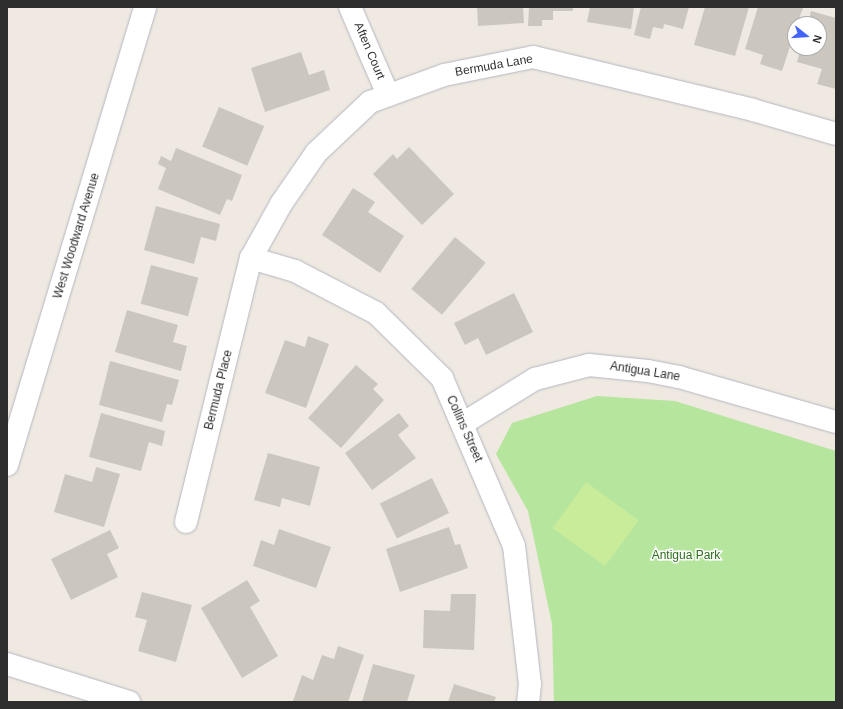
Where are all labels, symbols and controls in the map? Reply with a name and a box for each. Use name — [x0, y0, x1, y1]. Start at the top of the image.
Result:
north arrow — [787, 16, 827, 56]
street label: Aften Court — [351, 20, 387, 82]
text: N — [811, 34, 824, 45]
street label: Bermuda Lane — [454, 52, 534, 80]
street label: West Woodward Avenue — [51, 171, 103, 301]
street label: Bermuda Place — [202, 348, 236, 432]
street label: Antigua Lane — [609, 359, 681, 385]
street label: Collins Street — [443, 393, 485, 465]
park label: Antigua Park — [652, 549, 720, 563]

